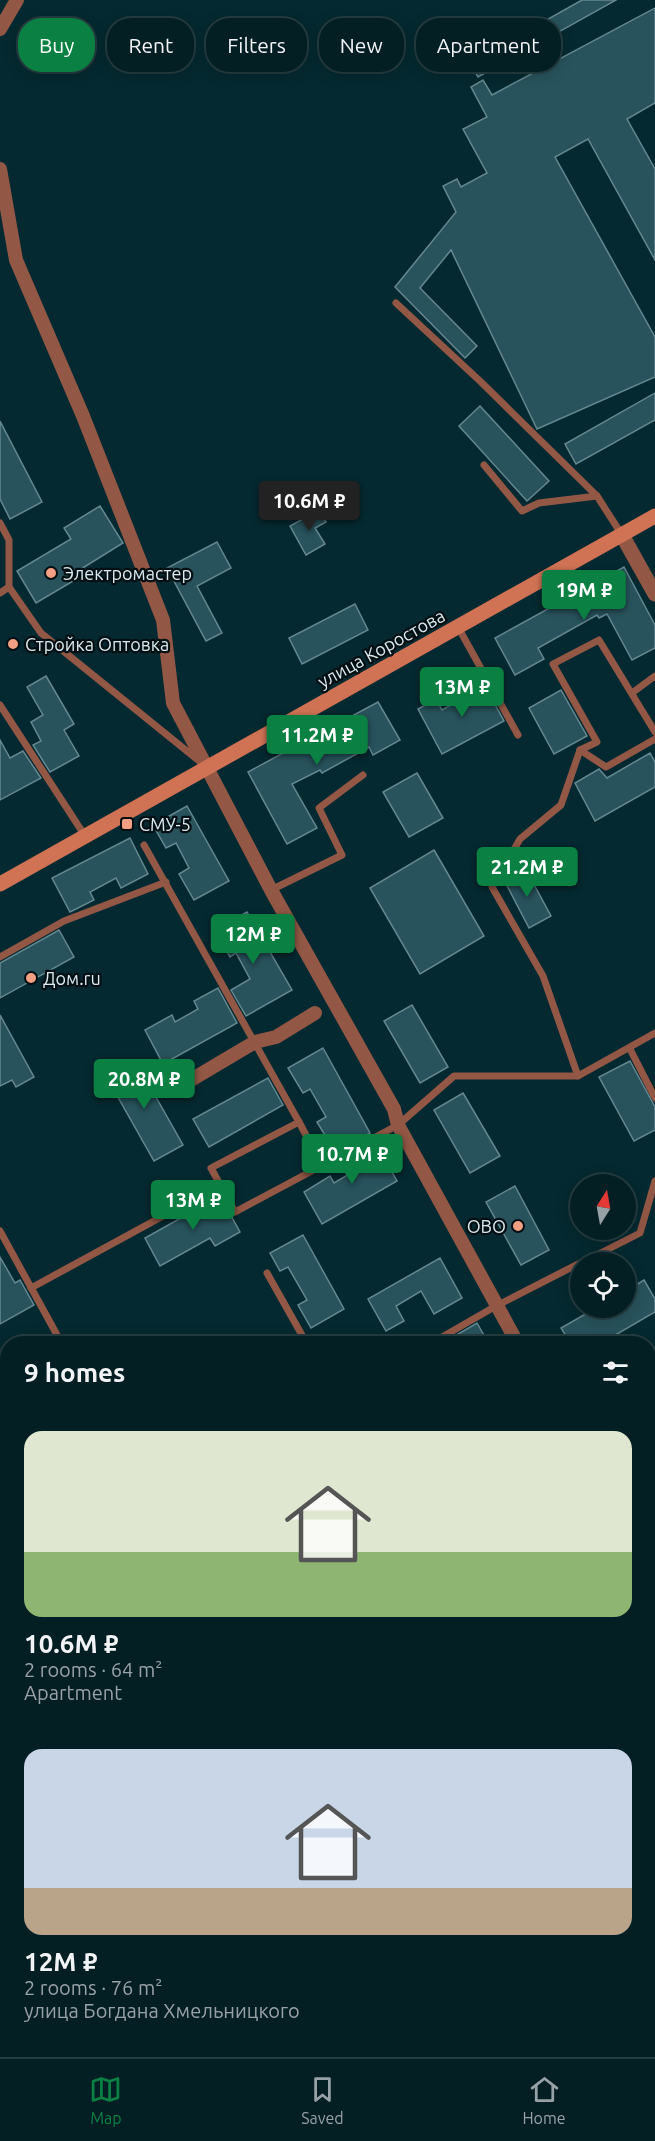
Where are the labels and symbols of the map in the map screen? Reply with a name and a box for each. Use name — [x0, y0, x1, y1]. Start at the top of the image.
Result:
pin: 10.6M ₽ — [254, 481, 364, 532]
place label: Электромастер — [63, 563, 192, 583]
marker: Электромастер — [44, 566, 58, 580]
pin: 19M ₽ — [542, 570, 626, 621]
street label: улица Коростова — [314, 605, 448, 691]
place label: Стройка Оптовка — [25, 634, 169, 654]
marker: Стройка Оптовка — [6, 637, 20, 651]
pin: 13M ₽ — [420, 667, 504, 718]
pin: 11.2M ₽ — [262, 715, 372, 766]
place label: СМУ-5 — [139, 814, 191, 834]
marker: СМУ-5 — [120, 817, 134, 831]
pin: 21.2M ₽ — [472, 847, 582, 898]
pin: 12M ₽ — [211, 914, 295, 965]
place label: Дом.ru — [43, 968, 101, 988]
marker: Дом.ru — [24, 971, 38, 985]
pin: 20.8M ₽ — [89, 1059, 199, 1110]
pin: 10.7M ₽ — [297, 1134, 407, 1185]
north arrow — [570, 1174, 636, 1240]
pin: 13M ₽ — [151, 1180, 235, 1231]
place label: ОВО — [467, 1216, 506, 1236]
marker: ОВО — [511, 1219, 525, 1233]

